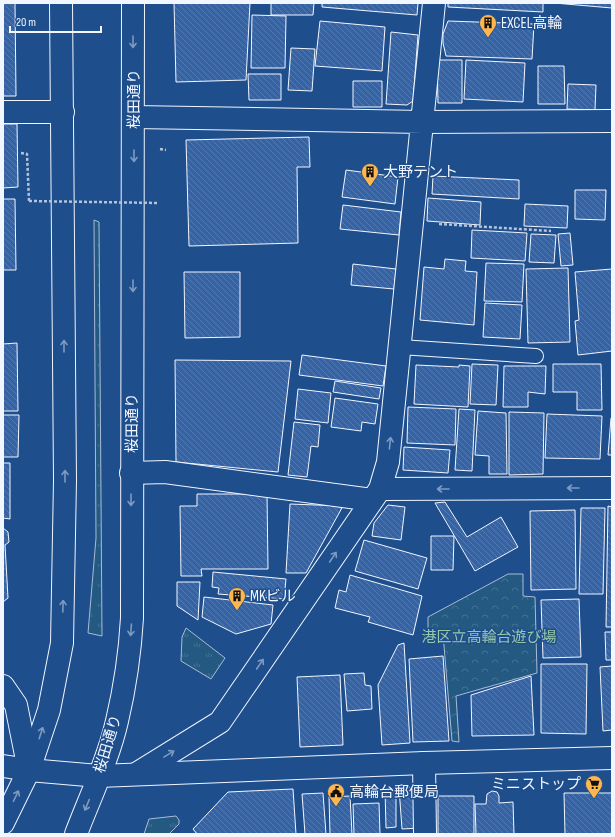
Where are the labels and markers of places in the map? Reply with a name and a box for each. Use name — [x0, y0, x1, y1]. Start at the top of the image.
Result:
building icon: EXCEL高輪 — [478, 13, 498, 38]
place label: EXCEL高輪 — [501, 14, 562, 33]
building icon: 大野テント — [360, 162, 380, 187]
place label: 大野テント — [383, 163, 458, 182]
building icon: MKビル — [227, 586, 247, 611]
place label: MKビル — [250, 587, 296, 606]
supermarket icon: ミニストップ — [584, 774, 604, 799]
place label: ミニストップ — [491, 775, 581, 794]
public building icon: 高輪台郵便局 — [326, 782, 346, 807]
place label: 高輪台郵便局 — [349, 783, 439, 802]

